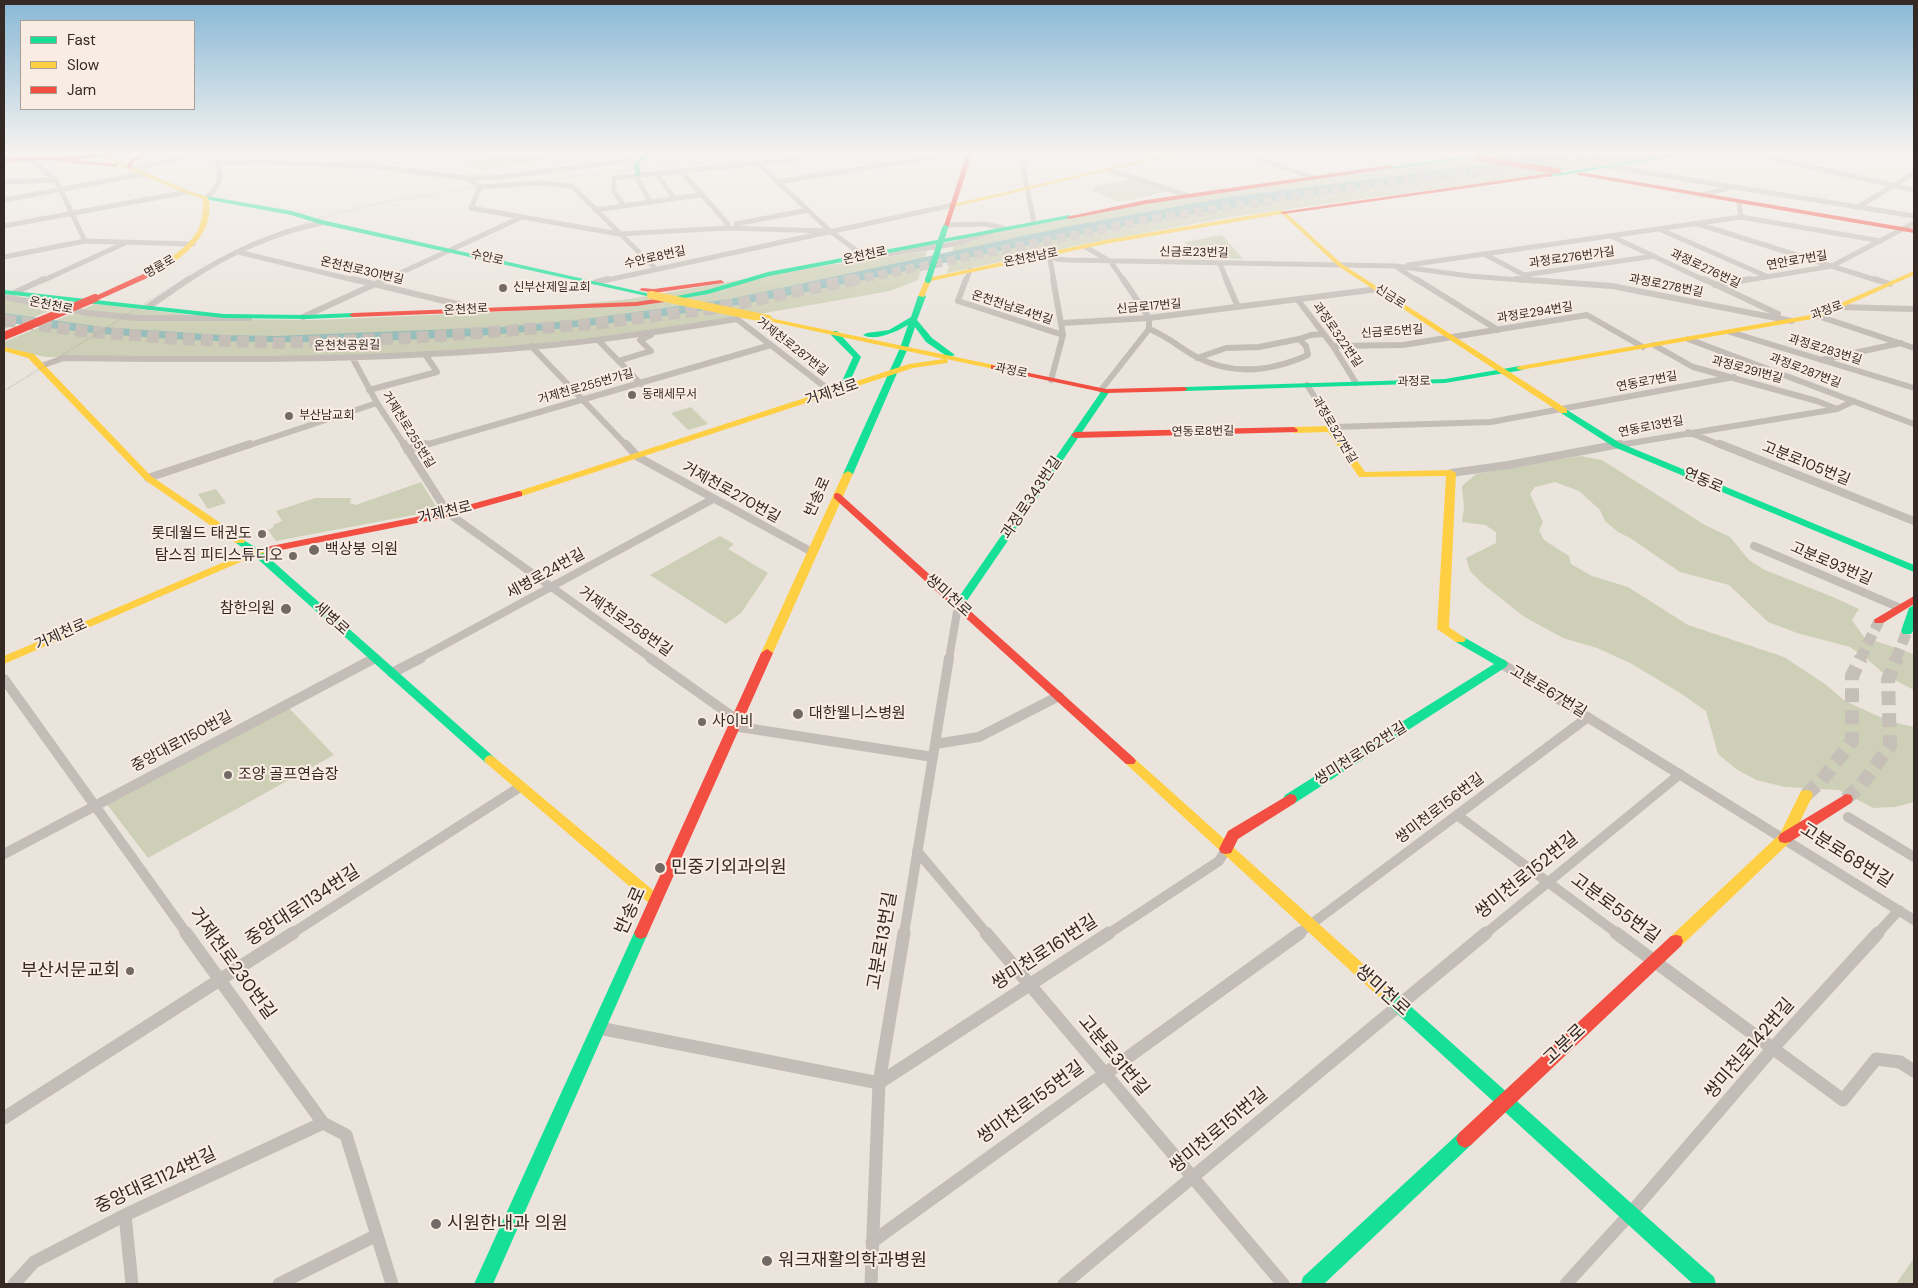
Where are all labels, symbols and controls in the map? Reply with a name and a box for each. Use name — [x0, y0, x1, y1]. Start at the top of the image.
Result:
legend — [20, 20, 195, 110]
text: Fast — [67, 30, 96, 50]
text: Slow — [67, 55, 99, 75]
text: Jam — [67, 80, 96, 100]
street label: 수안로8번길 — [623, 244, 687, 272]
street label: 온천천로 — [842, 244, 888, 268]
street label: 신금로23번길 — [1159, 245, 1229, 261]
street label: 과정로276번가길 — [1528, 245, 1616, 271]
street label: 온천천남로 — [1003, 246, 1059, 270]
street label: 수안로 — [469, 247, 505, 269]
street label: 과정로276번길 — [1668, 247, 1742, 291]
street label: 연안로7번길 — [1765, 249, 1829, 273]
street label: 명륜로 — [142, 252, 178, 282]
street label: 온천천로301번길 — [319, 254, 405, 288]
street label: 과정로278번길 — [1628, 272, 1704, 300]
place label: 신부산제일교회 — [513, 281, 590, 295]
marker: 신부산제일교회 — [497, 282, 509, 294]
street label: 신금로 — [1372, 282, 1408, 312]
street label: 온천천남로4번길 — [970, 288, 1054, 328]
street label: 온천천로 — [28, 295, 74, 317]
street label: 신금로17번길 — [1116, 297, 1182, 317]
street label: 과정로 — [1809, 299, 1845, 323]
street label: 과정로322번길 — [1309, 300, 1365, 370]
street label: 과정로294번길 — [1496, 300, 1574, 326]
street label: 온천천로 — [444, 302, 488, 318]
street label: 거제천로287번길 — [754, 315, 830, 379]
street label: 신금로5번길 — [1360, 323, 1424, 341]
street label: 과정로283번길 — [1786, 332, 1864, 368]
street label: 온천천공원길 — [314, 338, 380, 354]
street label: 과정로287번길 — [1767, 351, 1843, 391]
street label: 과정로291번길 — [1710, 354, 1784, 386]
street label: 과정로 — [993, 361, 1029, 381]
street label: 거제천로255번가길 — [537, 366, 635, 408]
street label: 연동로7번길 — [1615, 369, 1679, 395]
street label: 과정로 — [1397, 375, 1431, 389]
street label: 거제천로 — [803, 376, 861, 410]
place label: 동래세무서 — [642, 388, 697, 402]
street label: 거제천로255번길 — [379, 389, 437, 471]
marker: 동래세무서 — [626, 389, 638, 401]
street label: 과정로327번길 — [1308, 394, 1360, 466]
place label: 부산남교회 — [299, 409, 354, 423]
marker: 부산남교회 — [283, 410, 295, 422]
street label: 연동로13번길 — [1617, 414, 1685, 440]
street label: 연동로8번길 — [1172, 424, 1234, 440]
street label: 고분로105번길 — [1759, 438, 1853, 490]
street label: 과정로343번길 — [998, 453, 1066, 543]
street label: 거제천로270번길 — [679, 459, 783, 527]
street label: 연동로 — [1680, 465, 1726, 497]
street label: 반송로 — [801, 474, 835, 520]
street label: 거제천로 — [416, 498, 474, 528]
place label: 롯데월드 태권도 — [151, 525, 252, 543]
marker: 롯데월드 태권도 — [256, 528, 268, 540]
street label: 고분로93번길 — [1787, 539, 1875, 589]
place label: 백상붕 의원 — [325, 541, 398, 559]
marker: 백상붕 의원 — [307, 543, 321, 557]
street label: 세병로24번길 — [504, 545, 588, 603]
place label: 탐스짐 피티스튜디오 — [155, 547, 283, 565]
marker: 탐스짐 피티스튜디오 — [287, 550, 299, 562]
street label: 쌍미천로 — [921, 571, 975, 621]
street label: 거제천로258번길 — [575, 583, 675, 661]
street label: 세병로 — [310, 598, 352, 640]
place label: 참한의원 — [220, 600, 275, 618]
marker: 참한의원 — [279, 602, 293, 616]
street label: 거제천로 — [32, 616, 90, 654]
street label: 고분로67번길 — [1506, 662, 1590, 722]
place label: 대한웰니스병원 — [809, 705, 906, 723]
marker: 대한웰니스병원 — [791, 707, 805, 721]
street label: 중앙대로1150번길 — [129, 708, 235, 776]
place label: 사이비 — [712, 713, 753, 731]
marker: 사이비 — [696, 716, 708, 728]
street label: 쌍미천로162번길 — [1312, 719, 1410, 789]
place label: 조양 골프연습장 — [238, 766, 339, 784]
marker: 조양 골프연습장 — [222, 769, 234, 781]
street label: 쌍미천로156번길 — [1392, 770, 1488, 848]
street label: 고분로68번길 — [1796, 819, 1896, 893]
street label: 쌍미천로152번길 — [1471, 828, 1583, 924]
place label: 민중기외과의원 — [671, 857, 787, 879]
street label: 중앙대로1134번길 — [242, 861, 364, 951]
marker: 민중기외과의원 — [653, 861, 667, 875]
street label: 고분로55번길 — [1566, 869, 1664, 949]
street label: 반송로 — [611, 884, 651, 938]
street label: 고분로13번길 — [864, 890, 902, 992]
street label: 거제천로230번길 — [184, 904, 280, 1024]
street label: 쌍미천로161번길 — [988, 911, 1102, 995]
place label: 부산서문교회 — [21, 960, 120, 982]
street label: 쌍미천로 — [1350, 961, 1414, 1021]
marker: 부산서문교회 — [124, 965, 136, 977]
street label: 쌍미천로142번길 — [1700, 994, 1800, 1104]
street label: 고분로31번길 — [1073, 1011, 1153, 1101]
street label: 고분로 — [1539, 1020, 1591, 1070]
street label: 쌍미천로155번길 — [973, 1057, 1089, 1149]
street label: 쌍미천로151번길 — [1165, 1084, 1273, 1178]
street label: 중앙대로1124번길 — [92, 1143, 220, 1219]
place label: 시원한내과 의원 — [447, 1213, 568, 1235]
marker: 시원한내과 의원 — [429, 1217, 443, 1231]
place label: 워크재활의학과병원 — [778, 1250, 927, 1272]
marker: 워크재활의학과병원 — [760, 1254, 774, 1268]

